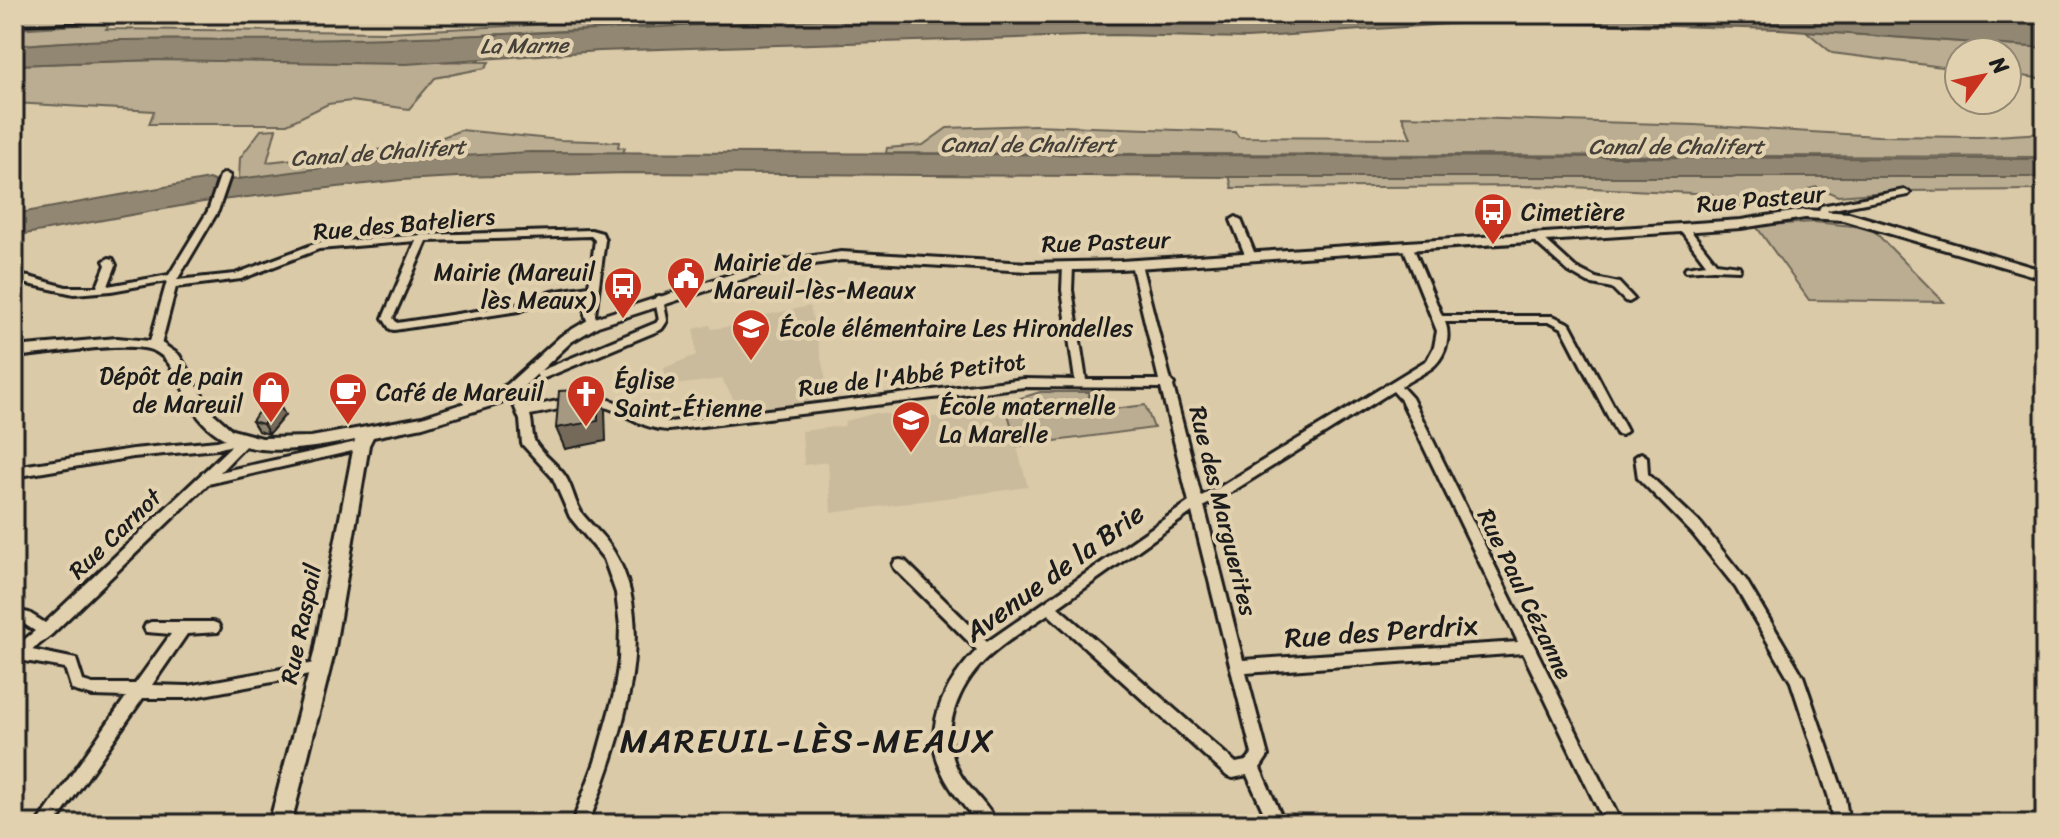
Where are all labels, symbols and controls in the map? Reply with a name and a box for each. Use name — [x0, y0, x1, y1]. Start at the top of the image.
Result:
water label: La Marne — [480, 25, 571, 66]
north arrow — [1943, 36, 2023, 116]
text: N — [1978, 48, 2020, 83]
water label: Canal de Chalifert — [940, 125, 1118, 164]
water label: Canal de Chalifert — [289, 127, 469, 178]
water label: Canal de Chalifert — [1588, 127, 1766, 166]
street label: Rue Pasteur — [1695, 172, 1828, 226]
bus stop icon: Cimetière — [1472, 191, 1514, 246]
place label: Cimetière — [1521, 191, 1625, 233]
street label: Rue des Bateliers — [311, 195, 497, 253]
street label: Rue Pasteur — [1041, 219, 1172, 265]
place label: Mairie de Mareuil-lès-Meaux — [714, 241, 916, 311]
place label: Mairie (Mareuil lès Meaux) — [434, 251, 596, 321]
public building icon: Mairie de Mareuil-lès-Meaux — [665, 255, 707, 310]
bus stop icon: Mairie (Mareuil lès Meaux) — [602, 265, 644, 320]
school or university icon: École élémentaire Les Hirondelles — [730, 307, 772, 362]
place label: École élémentaire Les Hirondelles — [779, 307, 1133, 349]
street label: Rue de l'Abbé Petitot — [796, 340, 1028, 410]
place label: Dépôt de pain de Mareuil — [99, 355, 244, 425]
place label: Église Saint-Étienne — [614, 359, 762, 429]
shop icon: Dépôt de pain de Mareuil — [250, 369, 292, 424]
cafe icon: Café de Mareuil — [327, 371, 369, 426]
place label: Café de Mareuil — [376, 371, 545, 413]
church icon: Église Saint-Étienne — [565, 373, 607, 428]
place label: École maternelle La Marelle — [939, 385, 1116, 455]
school or university icon: École maternelle La Marelle — [890, 399, 932, 454]
street label: Rue des Marguerites — [1177, 402, 1270, 621]
street label: Rue Carnot — [58, 477, 173, 590]
street label: Avenue de la Brie — [953, 490, 1155, 656]
street label: Rue Paul Cézanne — [1465, 501, 1585, 687]
street label: Rue Raspail — [268, 559, 334, 688]
street label: Rue des Perdrix — [1283, 600, 1480, 663]
district label: MAREUIL-LÈS-MEAUX — [620, 711, 996, 771]

